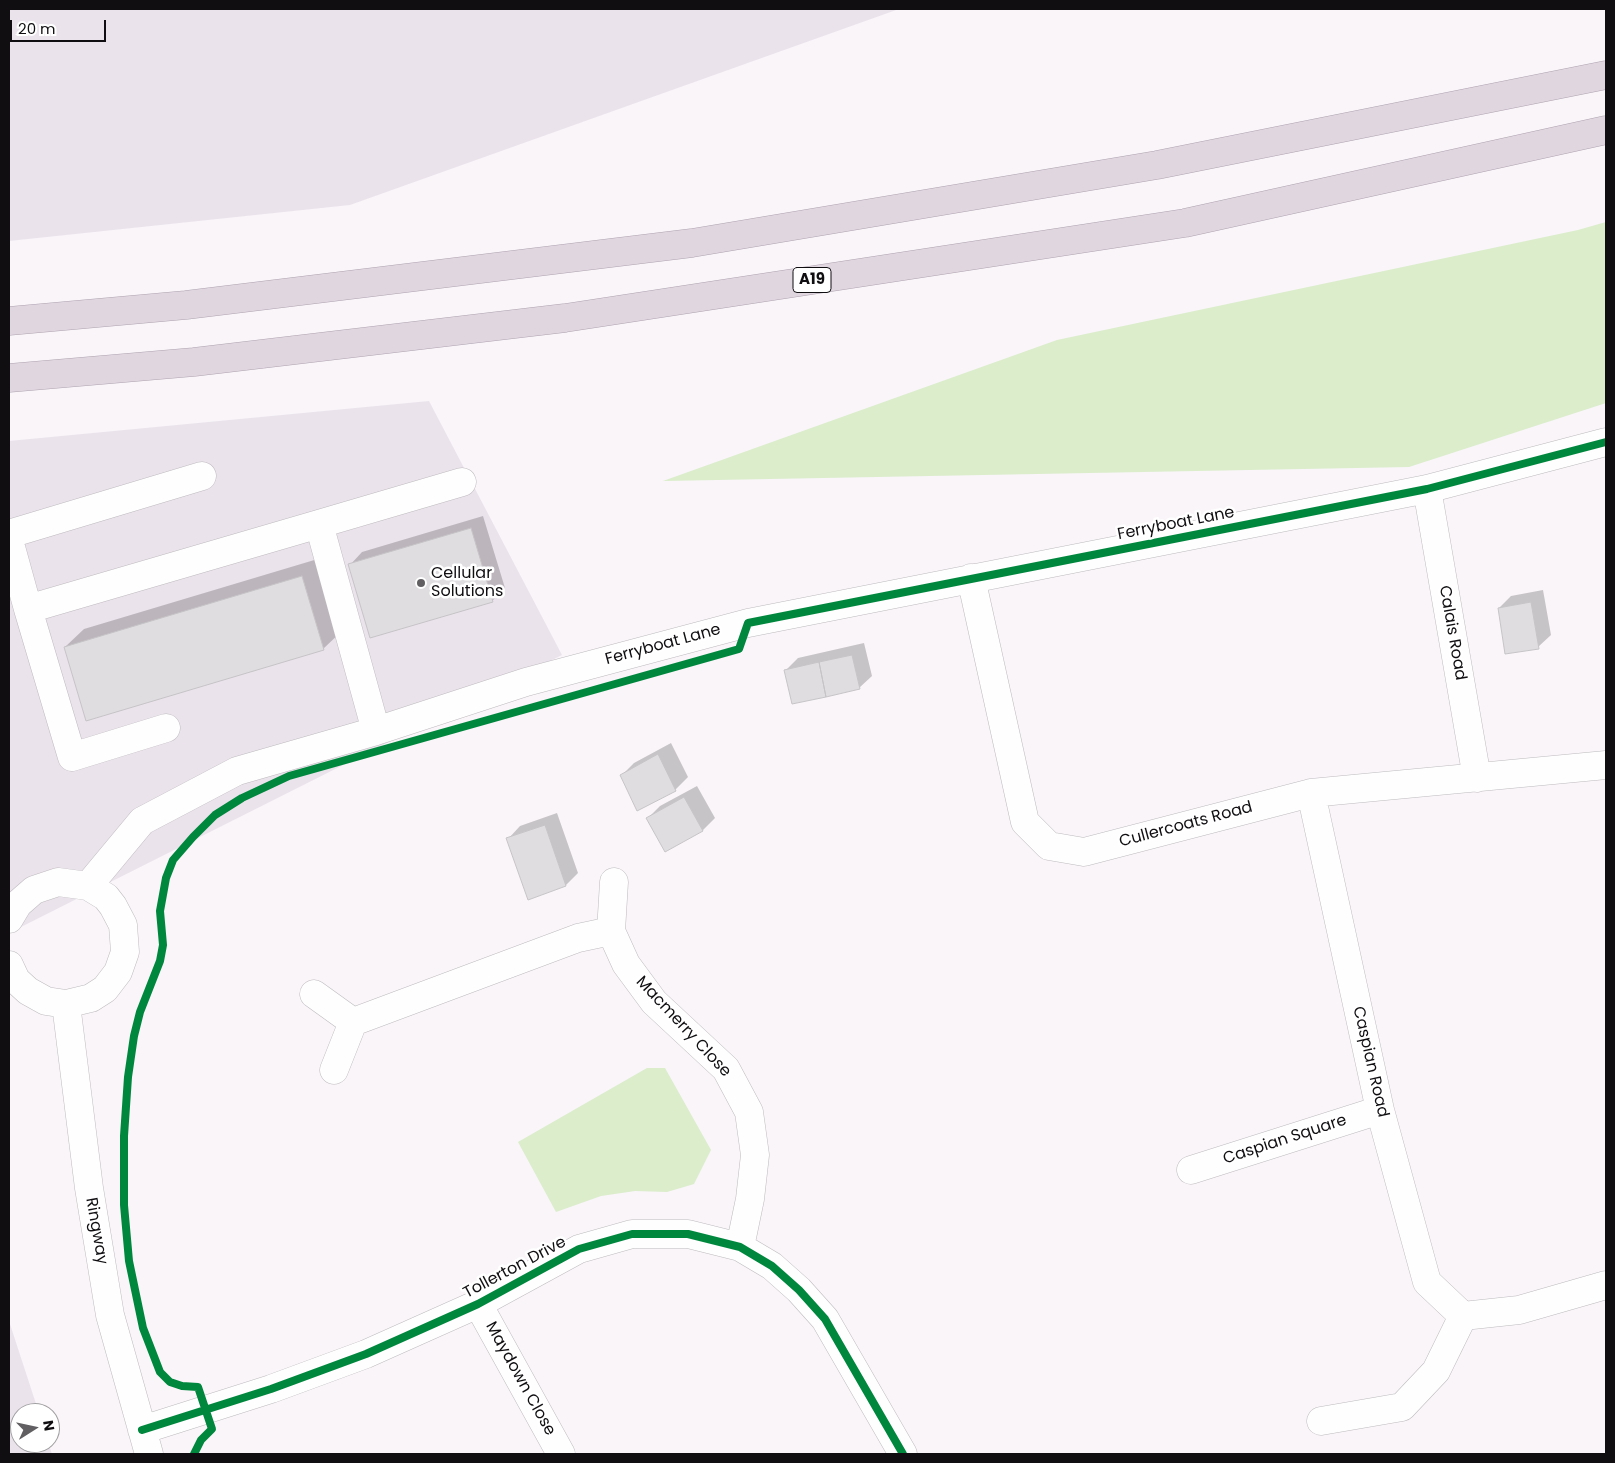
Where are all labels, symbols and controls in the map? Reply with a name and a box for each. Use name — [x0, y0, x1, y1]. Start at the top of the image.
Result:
scale bar — [12, 10, 109, 42]
text: 20 m — [18, 18, 56, 39]
road number: A19 — [793, 268, 831, 292]
street label: Ferryboat Lane — [1116, 503, 1236, 545]
place label: Cellular Solutions — [431, 564, 503, 602]
marker: Cellular Solutions — [415, 577, 427, 589]
street label: Calais Road — [1434, 584, 1470, 682]
street label: Ferryboat Lane — [603, 620, 723, 670]
street label: Cullercoats Road — [1117, 798, 1255, 852]
street label: Macmerry Close — [631, 973, 735, 1081]
street label: Caspian Road — [1348, 1005, 1392, 1119]
street label: Caspian Square — [1221, 1111, 1349, 1169]
street label: Ringway — [81, 1196, 111, 1266]
street label: Tollerton Drive — [460, 1233, 570, 1303]
street label: Maydown Close — [481, 1319, 559, 1439]
north arrow — [10, 1403, 60, 1453]
text: N — [38, 1419, 60, 1432]

